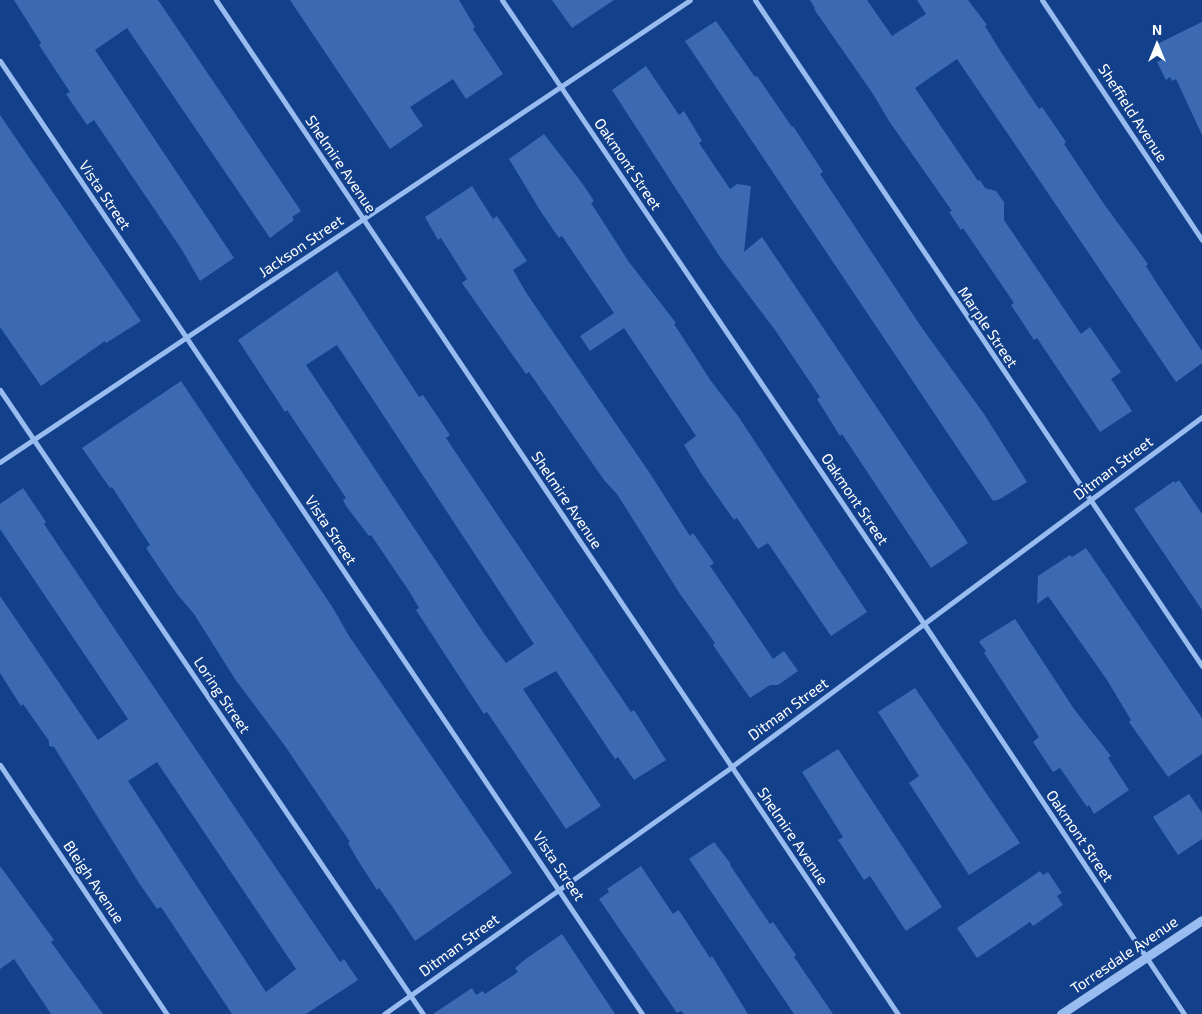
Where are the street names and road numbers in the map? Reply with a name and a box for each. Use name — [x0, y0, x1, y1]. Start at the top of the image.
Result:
street label: Sheffield Avenue — [1094, 60, 1172, 166]
street label: Shelmire Avenue — [302, 112, 380, 216]
street label: Oakmont Street — [591, 115, 665, 213]
street label: Vista Street — [75, 157, 135, 233]
street label: Jackson Street — [255, 211, 347, 281]
street label: Marple Street — [954, 283, 1022, 371]
street label: Ditman Street — [1070, 432, 1156, 504]
street label: Shelmire Avenue — [528, 448, 606, 552]
street label: Oakmont Street — [818, 450, 892, 548]
street label: Vista Street — [301, 492, 361, 568]
street label: Loring Street — [190, 653, 254, 737]
street label: Ditman Street — [744, 674, 832, 744]
street label: Shelmire Avenue — [754, 784, 832, 888]
street label: Oakmont Street — [1043, 787, 1117, 885]
street label: Vista Street — [529, 828, 589, 904]
street label: Bleigh Avenue — [60, 837, 128, 927]
street label: Ditman Street — [415, 910, 503, 980]
street label: Torresdale Avenue — [1067, 912, 1181, 998]

